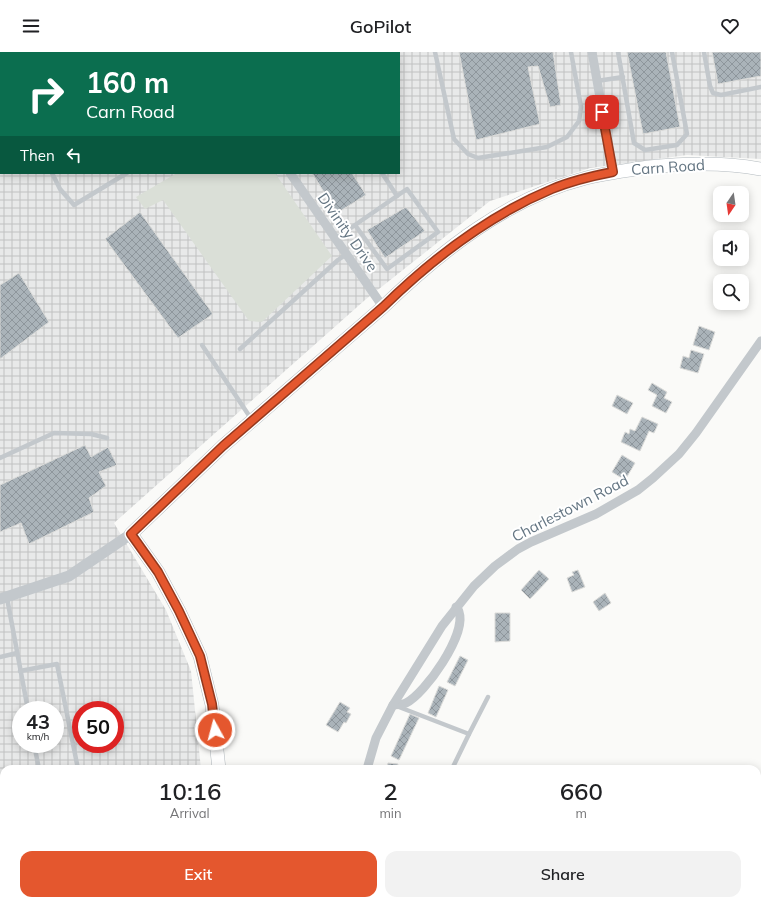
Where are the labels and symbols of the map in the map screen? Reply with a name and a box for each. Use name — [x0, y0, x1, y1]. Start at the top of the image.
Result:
pin — [585, 95, 619, 129]
street label: Carn Road — [630, 155, 706, 179]
north arrow — [713, 186, 749, 222]
street label: Divinity Drive — [314, 189, 382, 275]
street label: Charlestown Road — [508, 470, 632, 546]
speed limit sign: 50 — [72, 701, 124, 753]
position arrow — [194, 709, 236, 751]

